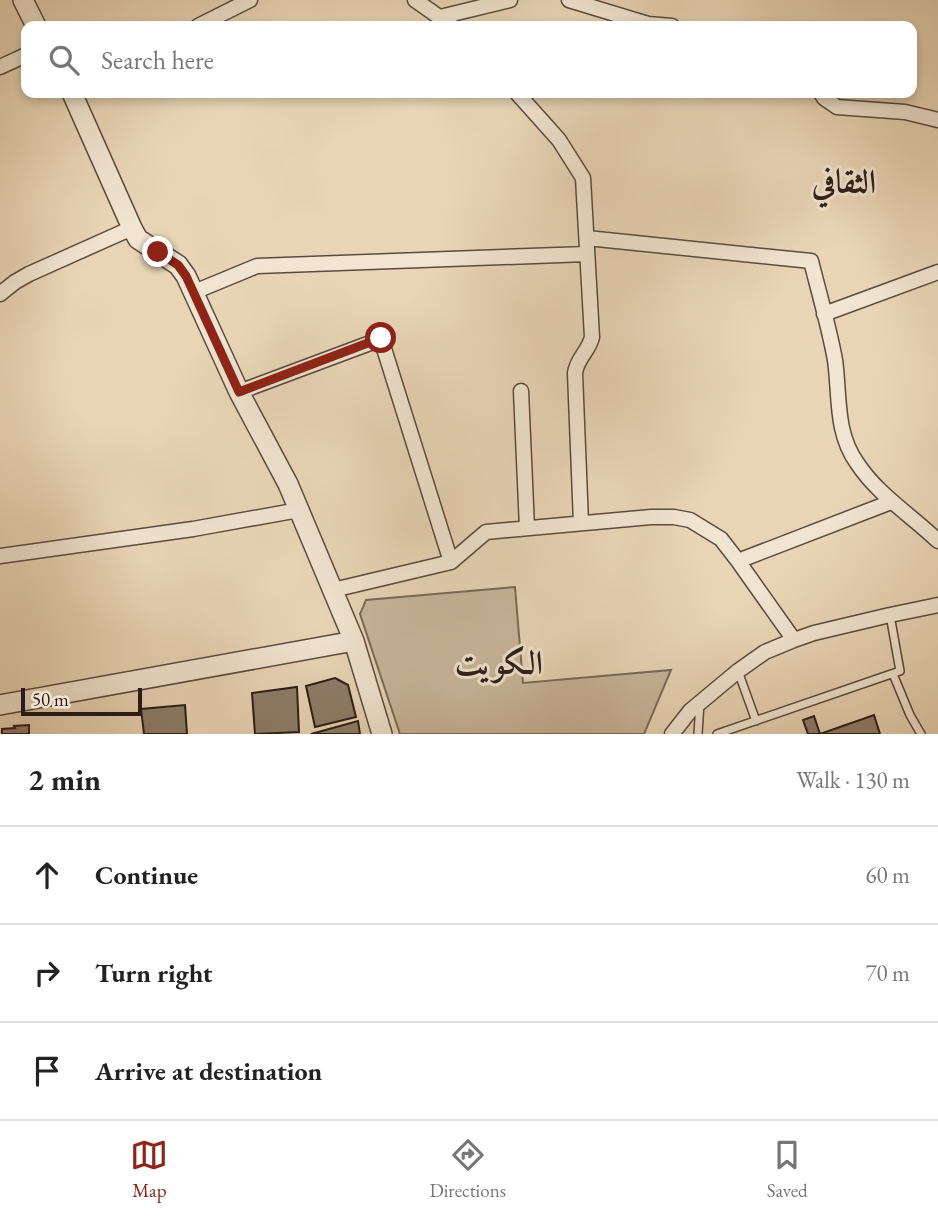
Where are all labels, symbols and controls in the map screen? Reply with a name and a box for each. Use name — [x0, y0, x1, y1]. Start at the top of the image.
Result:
search box — [21, 21, 917, 98]
icon: search — [45, 41, 83, 79]
text: Search here — [101, 43, 214, 77]
district label: الثقافي — [811, 160, 876, 209]
route end — [142, 236, 173, 267]
route start — [365, 322, 396, 353]
district label: الكويت — [455, 641, 543, 684]
scale bar — [21, 685, 142, 717]
text: 50 m — [32, 687, 69, 712]
text: 2 min — [28, 760, 101, 799]
text: Walk · 130 m — [796, 765, 910, 795]
icon: ahead — [28, 856, 66, 894]
text: Continue — [95, 858, 198, 892]
text: 60 m — [865, 860, 910, 890]
icon: right — [28, 954, 66, 992]
text: Turn right — [95, 956, 213, 990]
text: 70 m — [865, 958, 910, 988]
icon: arrive — [28, 1052, 66, 1090]
text: Arrive at destination — [95, 1054, 322, 1088]
tab: Map — [130, 1136, 168, 1203]
tab: Directions — [429, 1136, 506, 1203]
tab: Saved — [767, 1136, 808, 1203]

